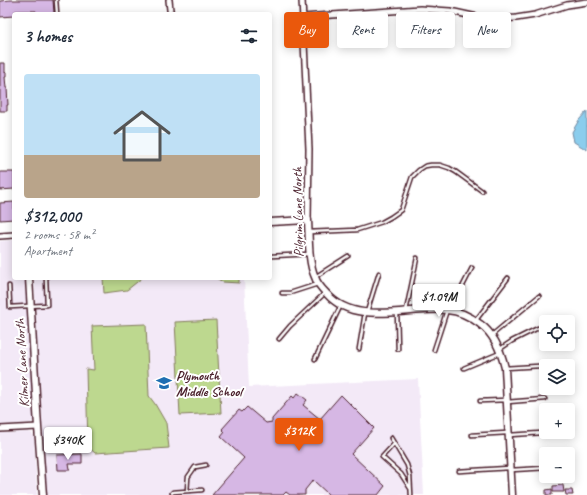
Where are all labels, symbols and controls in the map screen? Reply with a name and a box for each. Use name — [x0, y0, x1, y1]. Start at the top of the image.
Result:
chip: Buy — [284, 12, 329, 48]
chip: Rent — [337, 12, 388, 48]
chip: Filters — [396, 12, 455, 48]
chip: New — [463, 12, 511, 48]
icon: filters — [238, 25, 260, 47]
text: 3 homes — [24, 26, 72, 47]
icon: home — [106, 100, 178, 172]
street label: Pilgrim Lane North — [289, 166, 307, 257]
text: $312,000 — [24, 206, 81, 227]
text: 2 rooms · 58 m² — [24, 227, 94, 243]
text: Apartment — [24, 243, 72, 259]
pin: $1.09M — [406, 284, 472, 318]
text: $1.09M — [421, 289, 457, 305]
map controls — [539, 315, 575, 483]
button: locate — [539, 315, 575, 351]
street label: Kilmer Lane North — [11, 317, 33, 408]
button: layers — [539, 359, 575, 395]
place label: Plymouth Middle School — [176, 367, 244, 400]
school or university icon: Plymouth Middle School — [155, 374, 173, 392]
button: + — [539, 403, 575, 439]
pin: $312K — [271, 418, 327, 452]
text: $312K — [284, 423, 314, 439]
pin: $340K — [40, 427, 96, 461]
text: $340K — [53, 432, 83, 448]
button: − — [539, 447, 575, 483]

